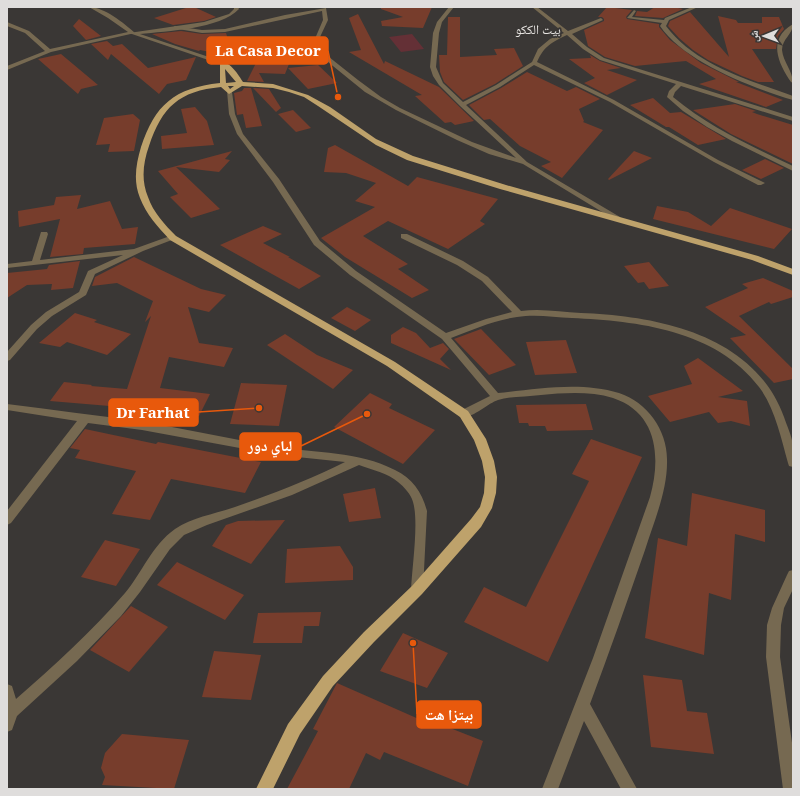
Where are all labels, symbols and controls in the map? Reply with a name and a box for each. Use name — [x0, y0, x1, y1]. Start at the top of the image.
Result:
north arrow — [744, 16, 784, 56]
district label: بيت الككو — [515, 20, 561, 42]
text: ش — [746, 30, 765, 42]
callout: La Casa Decor — [207, 37, 328, 64]
text: La Casa Decor — [215, 40, 321, 66]
callout: Dr Farhat — [109, 399, 198, 426]
text: Dr Farhat — [116, 402, 190, 428]
callout: لباي دور — [240, 433, 301, 460]
text: لباي دور — [247, 435, 292, 461]
callout: بيتزا هت — [417, 701, 481, 728]
text: بيتزا هت — [425, 704, 473, 730]

